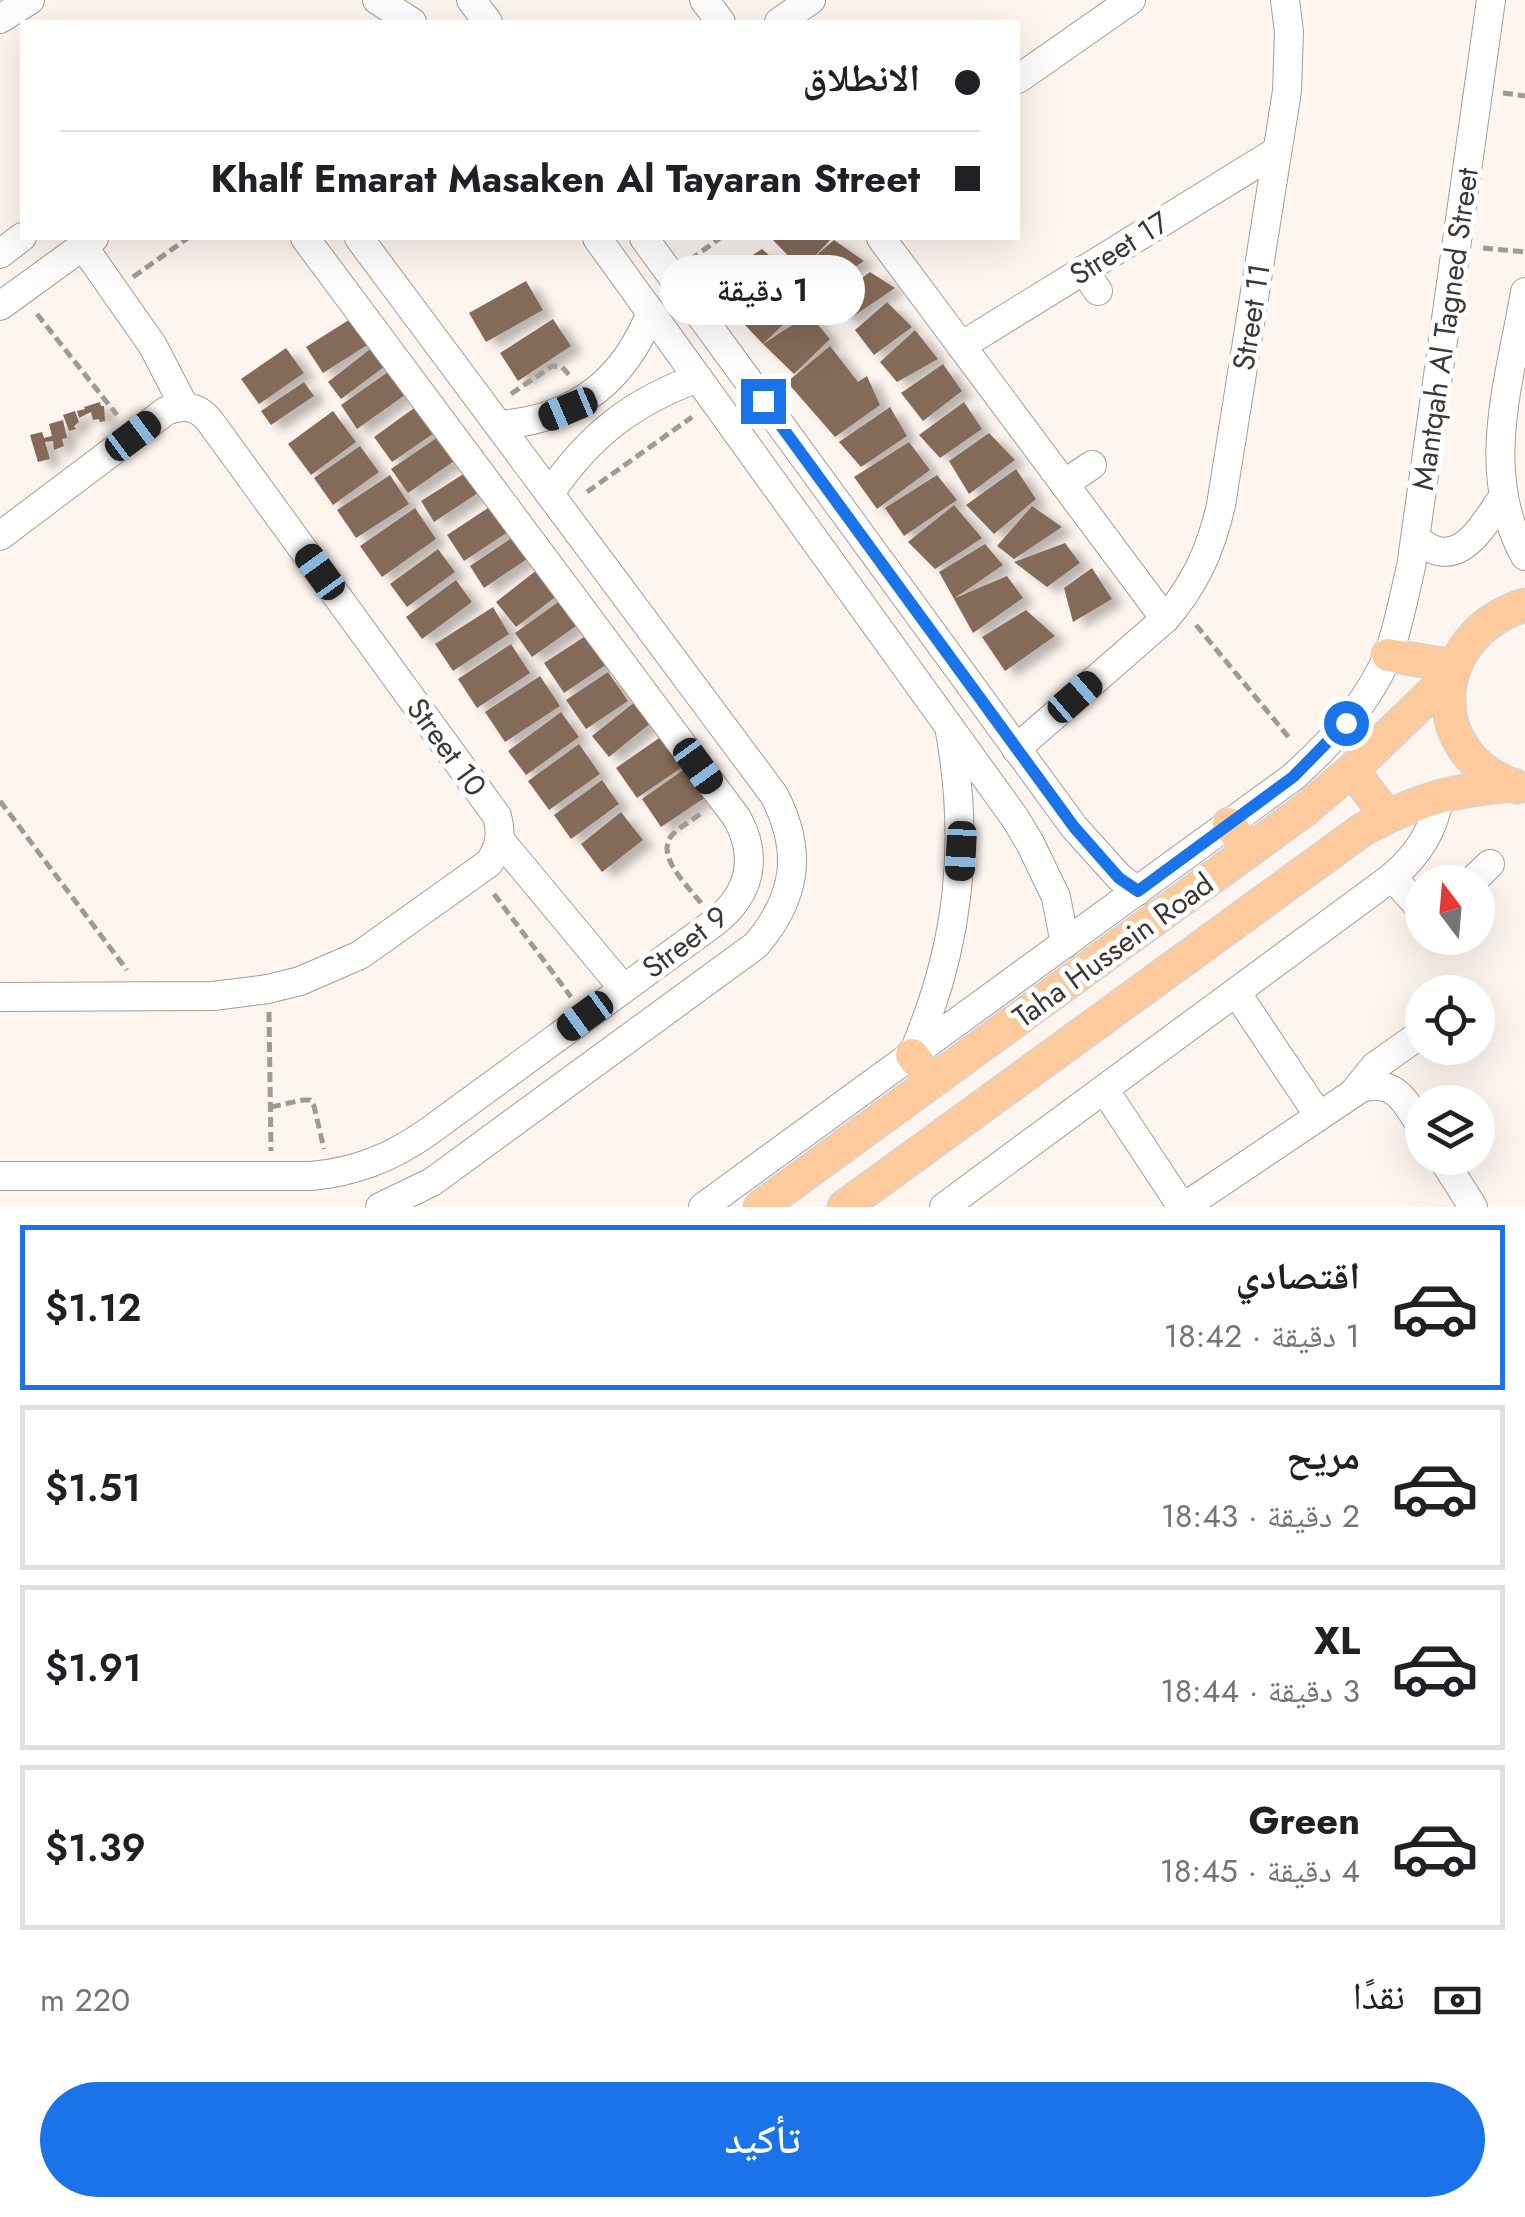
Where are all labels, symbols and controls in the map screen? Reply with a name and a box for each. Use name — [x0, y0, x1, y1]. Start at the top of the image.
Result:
text: الانطلاق — [802, 50, 920, 105]
text: Khalf Emarat Masaken Al Tayaran Street — [210, 151, 920, 206]
street label: Mantqah Al Tagned Street — [1401, 164, 1489, 493]
street label: Street 17 — [1061, 201, 1177, 295]
callout: 1 دقيقة — [660, 256, 866, 326]
street label: Street 11 — [1221, 261, 1281, 373]
text: 1 دقيقة — [717, 267, 808, 313]
route end — [741, 379, 786, 424]
car — [535, 383, 601, 435]
car — [100, 406, 166, 466]
car — [290, 539, 350, 605]
car — [1043, 666, 1107, 728]
street label: Street 10 — [397, 689, 497, 805]
route start — [1324, 701, 1369, 746]
car — [668, 733, 728, 799]
car — [944, 820, 978, 882]
street label: Taha Hussein Road — [1004, 862, 1222, 1038]
north arrow — [1405, 865, 1495, 955]
map controls — [1405, 865, 1495, 1175]
street label: Street 9 — [633, 895, 737, 989]
button: locate — [1405, 975, 1495, 1065]
car — [552, 986, 618, 1046]
button: layers — [1405, 1085, 1495, 1175]
text: اقتصادي — [1236, 1248, 1360, 1303]
icon: car — [1390, 1263, 1480, 1353]
text: $1.12 — [45, 1280, 141, 1335]
text: 1 دقيقة · 18:42 — [1164, 1313, 1360, 1359]
text: مريح — [1286, 1428, 1360, 1483]
icon: car — [1390, 1443, 1480, 1533]
text: $1.51 — [45, 1460, 141, 1515]
text: 2 دقيقة · 18:43 — [1161, 1493, 1360, 1539]
text: XL — [1314, 1613, 1360, 1668]
icon: car — [1390, 1623, 1480, 1713]
text: $1.91 — [45, 1640, 142, 1695]
text: 3 دقيقة · 18:44 — [1160, 1668, 1360, 1714]
text: Green — [1249, 1793, 1360, 1848]
icon: car — [1390, 1803, 1480, 1893]
text: $1.39 — [45, 1820, 146, 1875]
text: 4 دقيقة · 18:45 — [1160, 1848, 1360, 1894]
text: نقدًا — [1353, 1968, 1405, 2023]
icon: cash — [1430, 1973, 1485, 2028]
text: 220 m — [40, 1977, 130, 2023]
button: تأكيد — [40, 2082, 1485, 2197]

